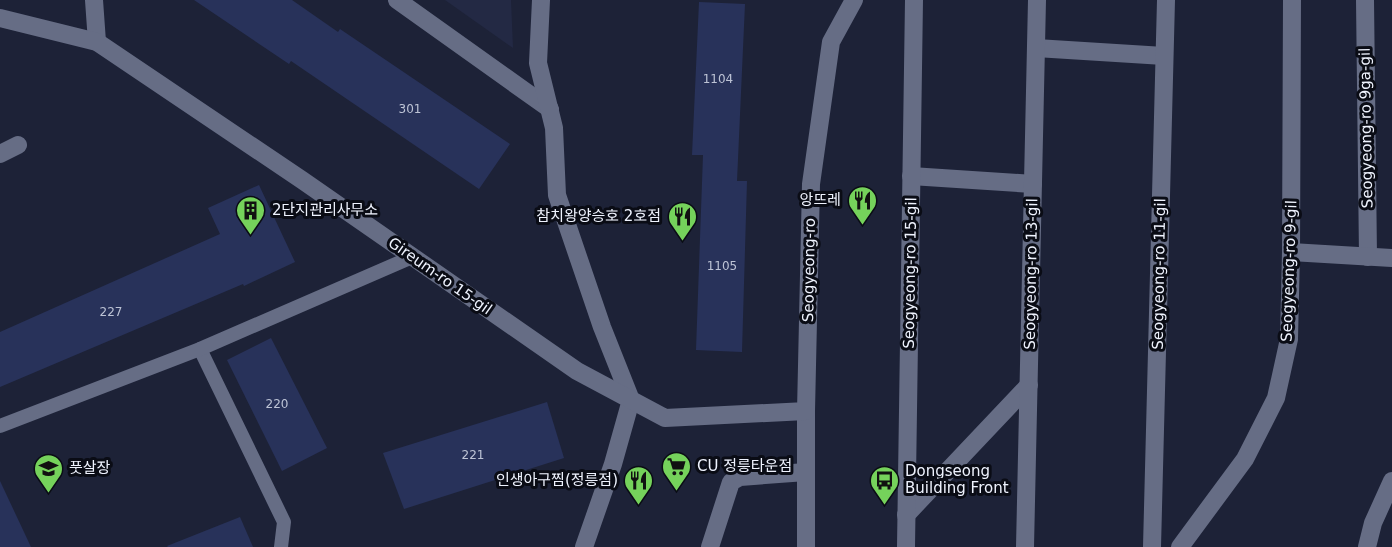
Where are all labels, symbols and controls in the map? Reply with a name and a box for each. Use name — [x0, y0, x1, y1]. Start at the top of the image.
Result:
street label: Seogyeong-ro 9ga-gil — [1356, 48, 1376, 208]
house number: 1104 — [703, 72, 733, 86]
house number: 301 — [399, 102, 421, 116]
restaurant icon: 앙뜨레 — [846, 184, 878, 226]
place label: 앙뜨레 — [800, 191, 841, 209]
building icon: 2단지관리사무소 — [235, 194, 267, 236]
street label: Seogyeong-ro 15-gil — [900, 197, 920, 349]
street label: Seogyeong-ro 13-gil — [1021, 198, 1041, 350]
street label: Seogyeong-ro 11-gil — [1149, 198, 1169, 350]
restaurant icon: 참치왕양승호 2호점 — [666, 200, 698, 242]
street label: Seogyeong-ro 9-gil — [1278, 200, 1300, 342]
place label: 2단지관리사무소 — [272, 201, 378, 219]
place label: 참치왕양승호 2호점 — [536, 207, 661, 225]
street label: Seogyeong-ro — [799, 218, 819, 322]
street label: Gireum-ro 15-gil — [385, 233, 495, 319]
house number: 1105 — [707, 259, 737, 273]
house number: 227 — [100, 305, 122, 319]
house number: 220 — [266, 397, 288, 411]
house number: 221 — [462, 448, 484, 462]
supermarket icon: CU 정릉타운점 — [660, 450, 692, 492]
school or university icon: 풋살장 — [32, 452, 64, 494]
place label: CU 정릉타운점 — [697, 457, 792, 475]
place label: 풋살장 — [69, 459, 111, 477]
place label: Dongseong Building Front — [905, 462, 1009, 497]
restaurant icon: 인생아구찜(정릉점) — [623, 464, 655, 506]
bus stop icon: Dongseong Building Front — [868, 464, 900, 506]
place label: 인생아구찜(정릉점) — [496, 471, 618, 489]

